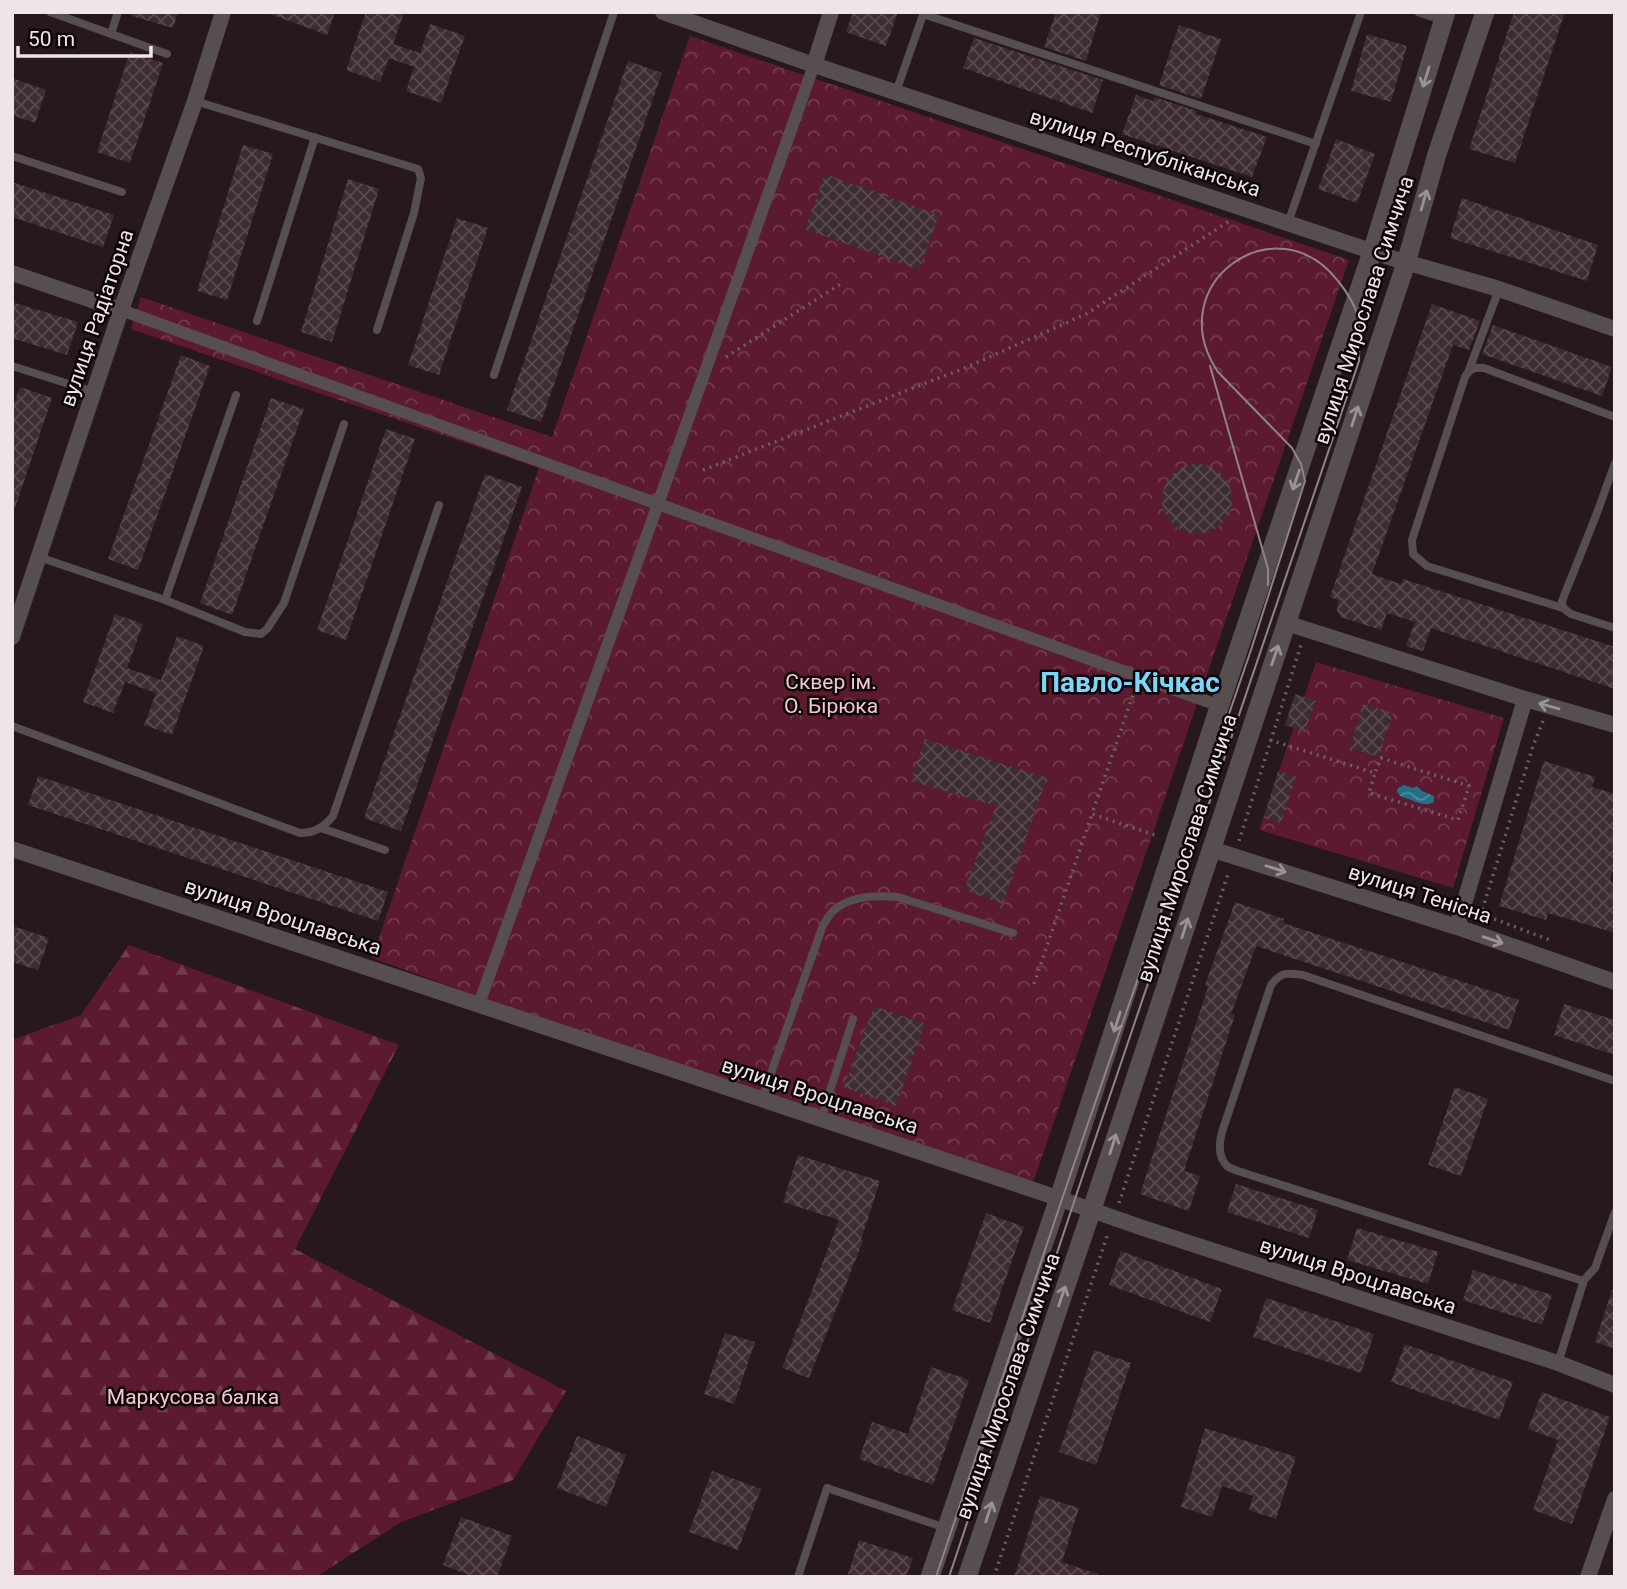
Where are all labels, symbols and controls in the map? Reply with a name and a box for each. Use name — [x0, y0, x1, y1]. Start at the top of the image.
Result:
scale bar — [18, 14, 150, 58]
text: 50 m — [28, 27, 75, 51]
one-way arrow — [1419, 66, 1431, 88]
street label: вулиця Республіканська — [1027, 104, 1263, 202]
street label: вулиця Мирослава Симчича — [1309, 173, 1419, 447]
one-way arrow — [1418, 189, 1431, 211]
street label: вулиця Радіаторна — [55, 226, 139, 410]
one-way arrow — [1350, 406, 1362, 428]
one-way arrow — [1288, 469, 1301, 491]
one-way arrow — [1270, 645, 1282, 667]
district label: Павло-Кічкас — [1040, 666, 1220, 699]
park label: Сквер ім. О. Бірюка — [784, 670, 878, 718]
one-way arrow — [1538, 699, 1560, 712]
street label: вулиця Мирослава Симчича — [1132, 711, 1242, 985]
street label: вулиця Тенісна — [1345, 860, 1495, 928]
one-way arrow — [1265, 864, 1287, 877]
street label: вулиця Вроцлавська — [182, 874, 384, 960]
one-way arrow — [1180, 918, 1192, 940]
one-way arrow — [1481, 935, 1503, 947]
one-way arrow — [1109, 1011, 1122, 1033]
street label: вулиця Вроцлавська — [719, 1053, 921, 1139]
one-way arrow — [1108, 1134, 1120, 1156]
street label: вулиця Вроцлавська — [1257, 1233, 1459, 1319]
street label: вулиця Мирослава Симчича — [951, 1250, 1065, 1522]
one-way arrow — [1057, 1286, 1069, 1308]
park label: Маркусова балка — [107, 1385, 279, 1409]
one-way arrow — [983, 1501, 996, 1523]

